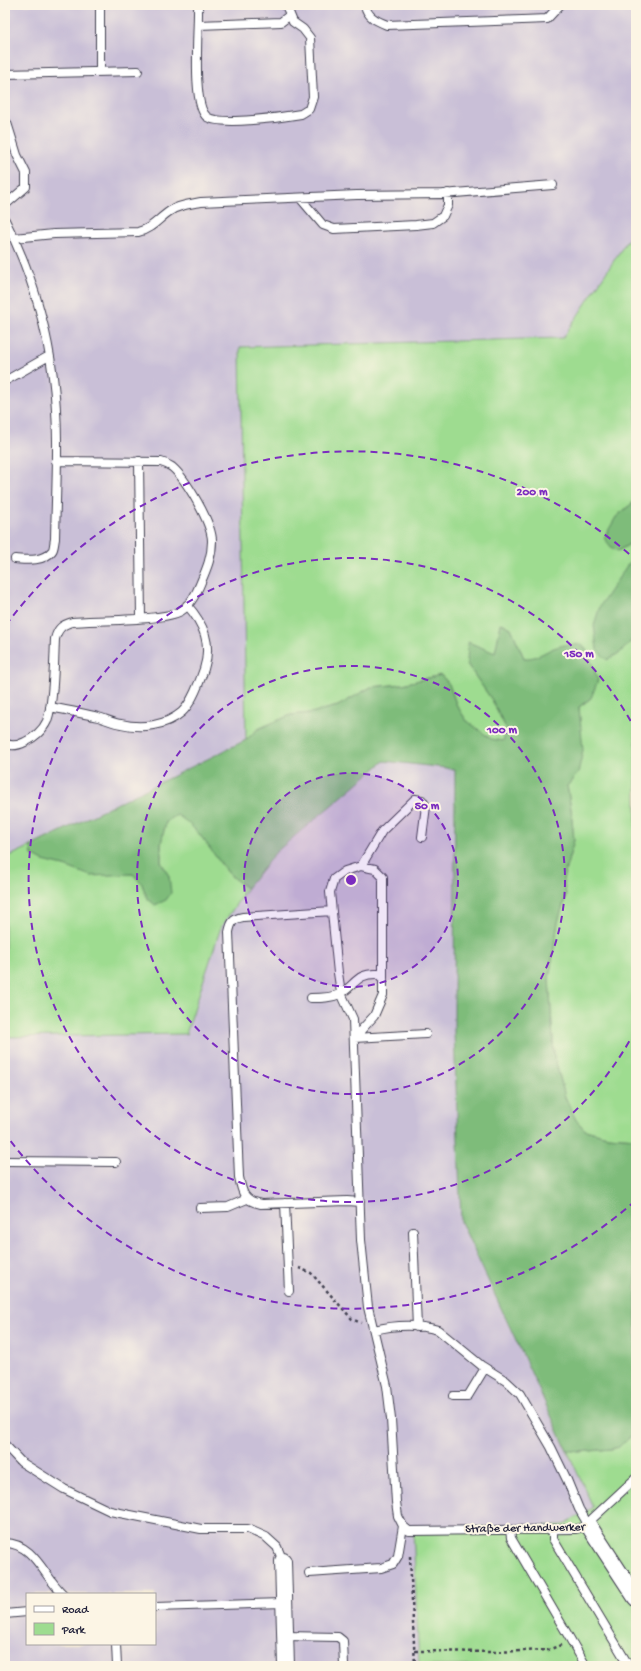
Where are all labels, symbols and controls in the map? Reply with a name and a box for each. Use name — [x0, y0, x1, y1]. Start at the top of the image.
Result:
text: 200 m — [517, 486, 548, 500]
text: 150 m — [563, 648, 594, 662]
text: 100 m — [486, 724, 517, 738]
text: 50 m — [415, 800, 440, 814]
centre of rings — [344, 873, 358, 887]
street label: Straße der Handwerker — [465, 1521, 587, 1537]
legend — [26, 1593, 156, 1645]
text: Road — [62, 1604, 89, 1618]
text: Park — [61, 1624, 87, 1638]

